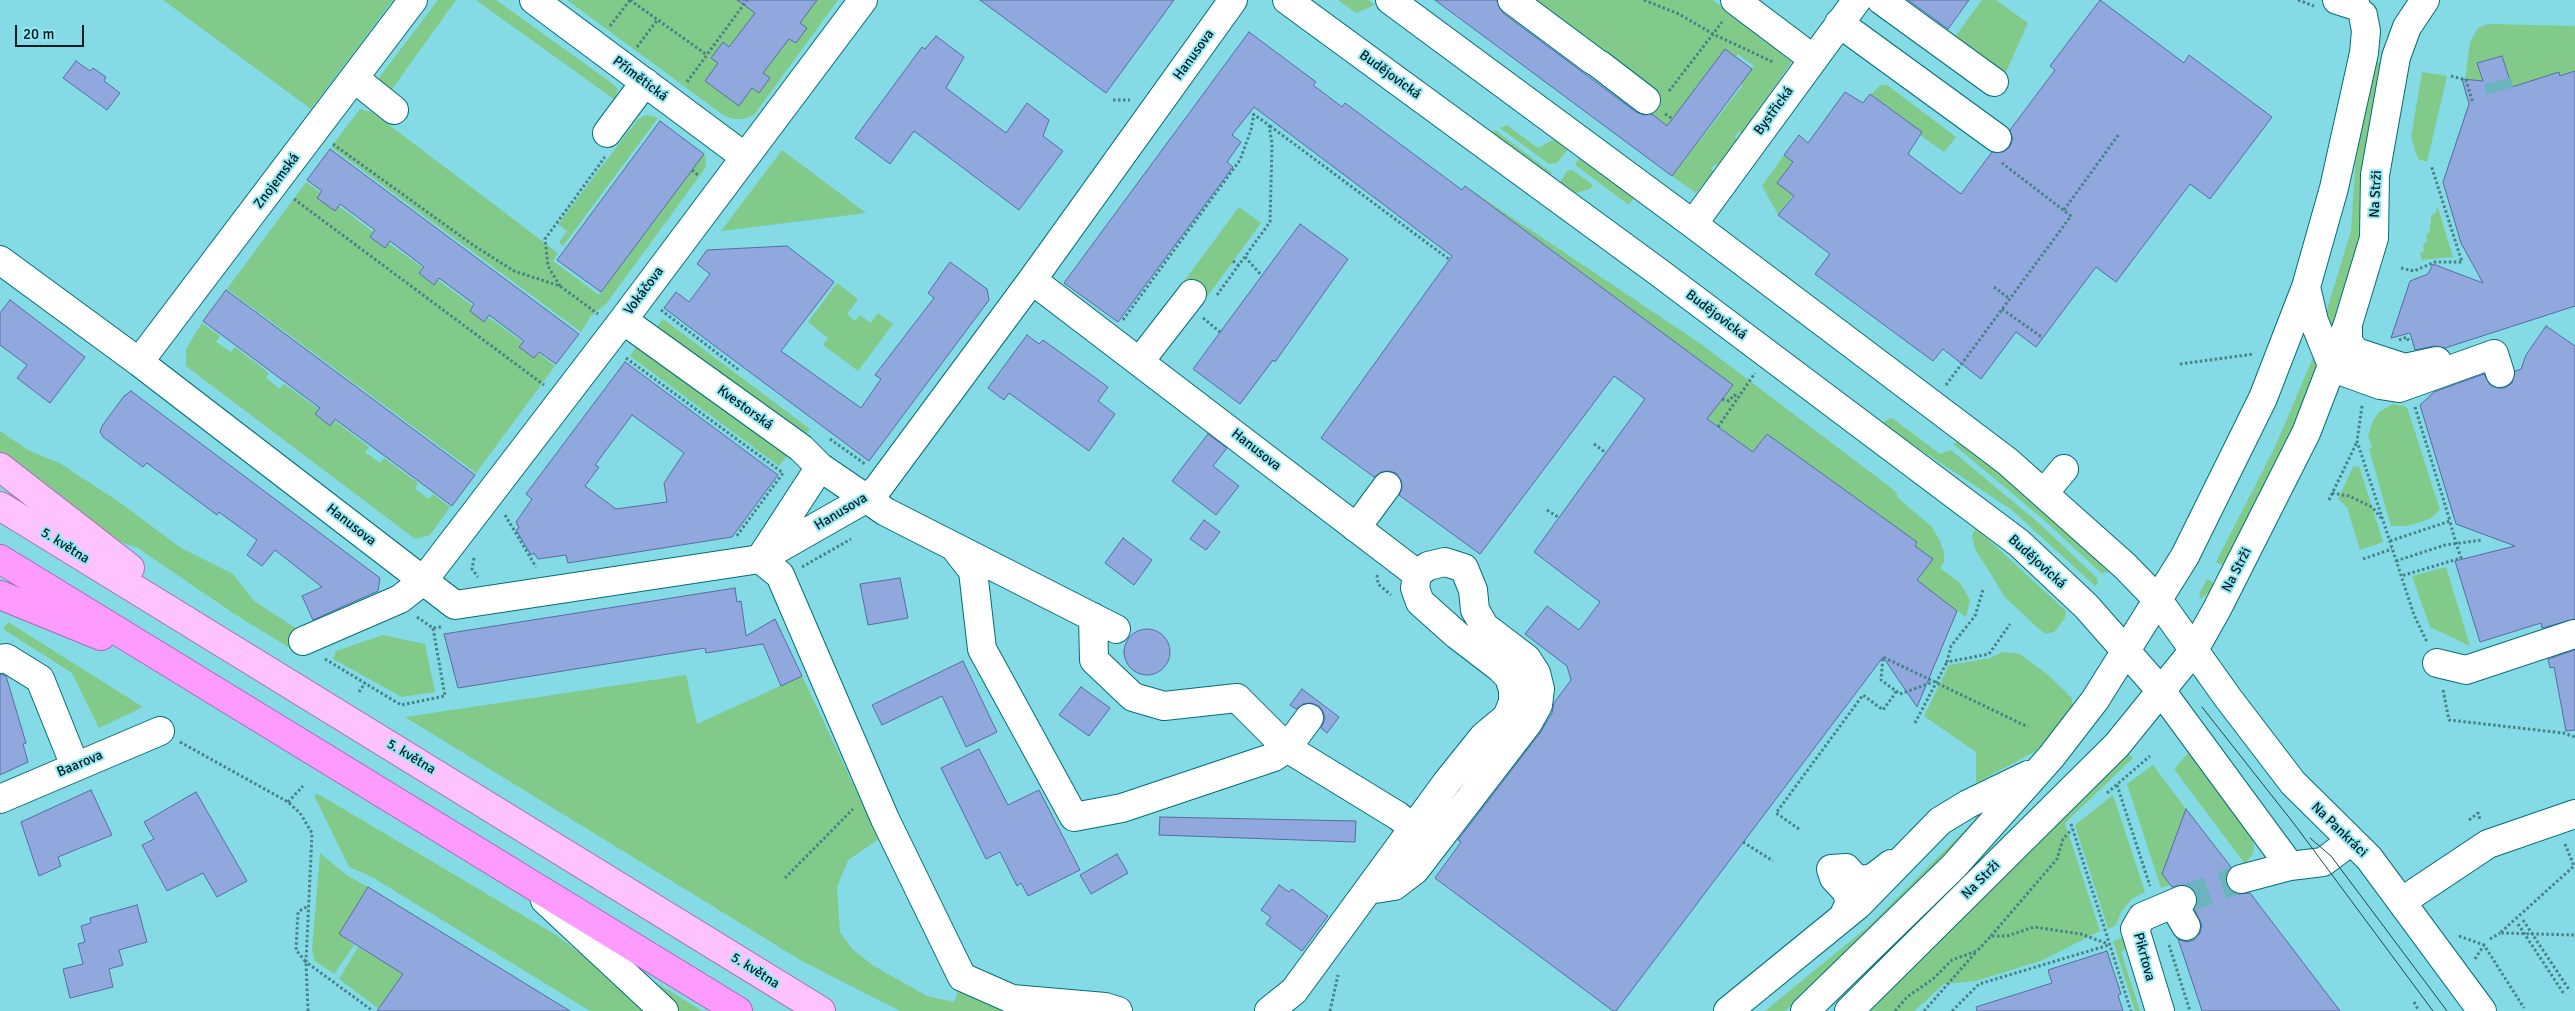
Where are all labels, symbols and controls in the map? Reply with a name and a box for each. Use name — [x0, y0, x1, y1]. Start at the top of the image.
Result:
scale bar — [18, 15, 86, 47]
text: 20 m — [23, 25, 54, 43]
street label: Hanusova — [1170, 26, 1218, 84]
street label: Budějovická — [1356, 47, 1424, 103]
street label: Přímětická — [609, 53, 671, 105]
street label: Bystřická — [1751, 84, 1797, 138]
street label: Znojemská — [251, 150, 303, 212]
street label: Na Strži — [2366, 170, 2386, 218]
street label: Vokáčova — [621, 264, 667, 318]
street label: Budějovická — [1682, 287, 1750, 343]
street label: Kvestorská — [714, 382, 776, 434]
street label: Hanusova — [1228, 425, 1284, 475]
street label: Hanusova — [812, 490, 870, 534]
street label: Hanusova — [323, 500, 379, 550]
street label: 5. května — [38, 525, 92, 567]
street label: Budějovická — [2005, 532, 2069, 592]
street label: Na Strži — [2219, 545, 2255, 595]
street label: 5. května — [383, 736, 439, 778]
street label: Baarova — [55, 747, 105, 781]
street label: Na Pankráci — [2307, 799, 2371, 861]
street label: Na Strži — [1958, 857, 2004, 903]
street label: Pikrtova — [2129, 931, 2159, 983]
street label: 5. května — [728, 950, 782, 992]

